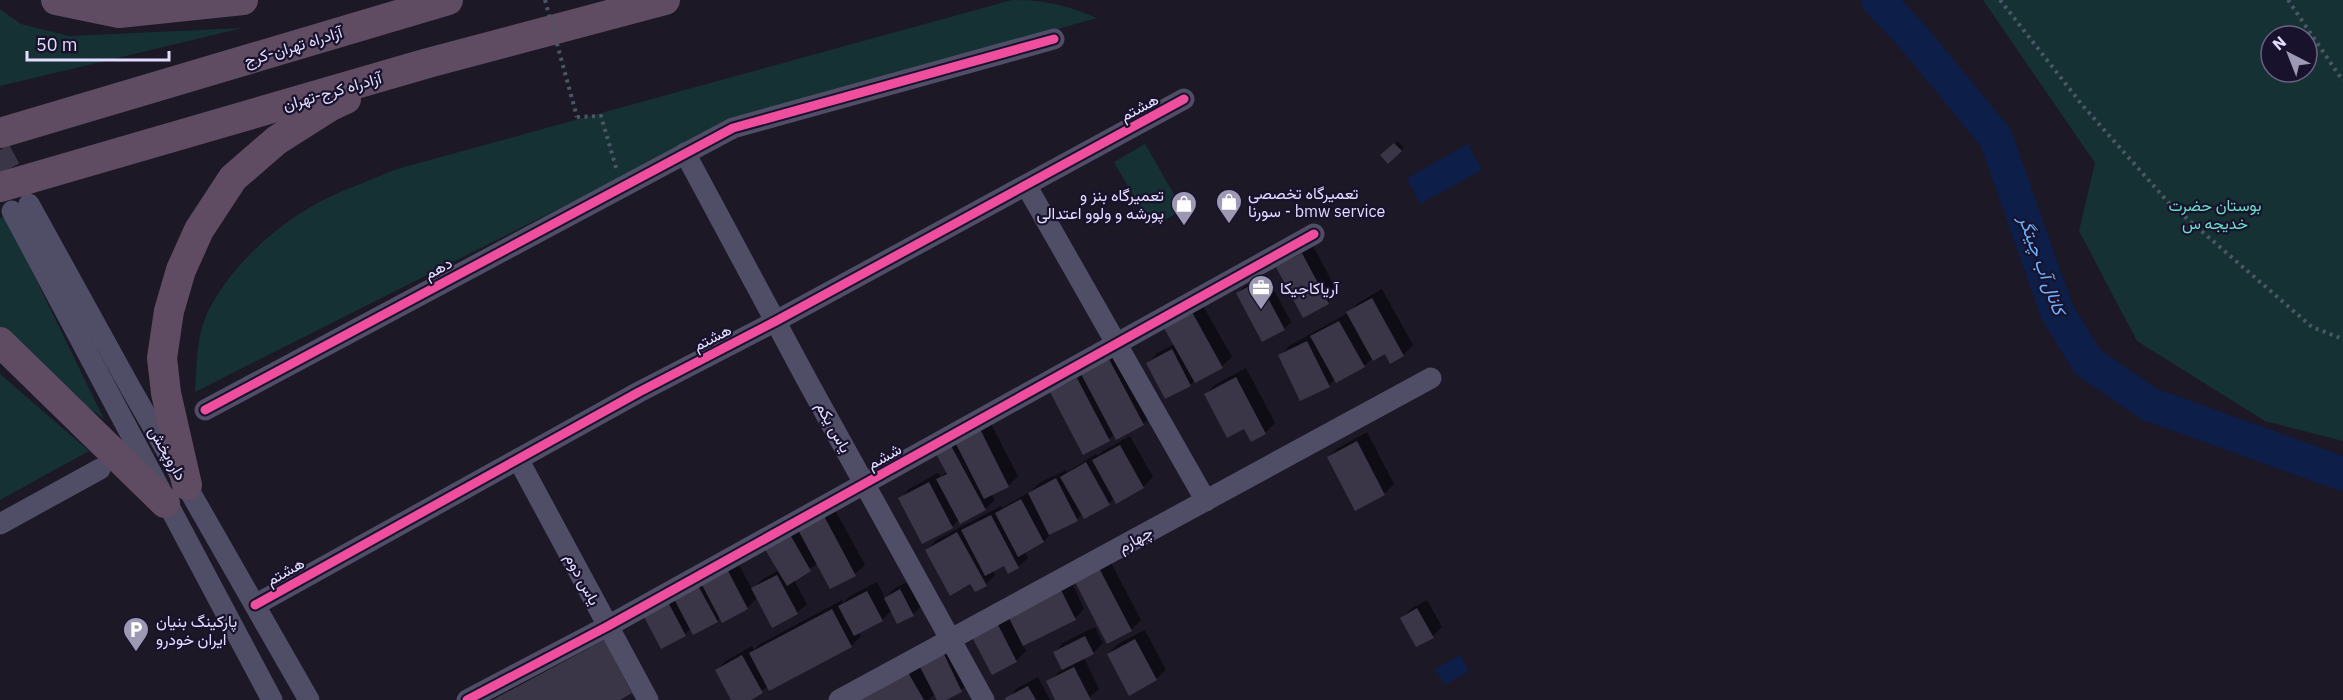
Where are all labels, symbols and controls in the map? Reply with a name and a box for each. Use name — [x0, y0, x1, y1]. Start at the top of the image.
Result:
street label: آزادراه تهران-کرج — [241, 21, 346, 72]
scale bar — [27, 24, 170, 62]
north arrow — [2259, 24, 2319, 84]
text: N — [2268, 32, 2290, 54]
text: 50 m — [36, 33, 78, 56]
street label: آزادراه کرج-تهران — [280, 67, 385, 117]
street label: هشتم — [1116, 89, 1162, 126]
place label: تعمیرگاه تخصصی سورنا - bmw service — [1248, 183, 1385, 222]
place label: تعمیرگاه بنز و پورشه و ولوو اعتدالی — [1037, 185, 1164, 225]
shop icon: تعمیرگاه تخصصی سورنا - bmw service — [1214, 187, 1244, 225]
shop icon: تعمیرگاه بنز و پورشه و ولوو اعتدالی — [1169, 189, 1199, 227]
park label: بوستان حضرت خدیجه س — [2169, 195, 2261, 234]
water label: کانال آب چیتگر — [2013, 211, 2072, 321]
street label: دهم — [421, 252, 456, 285]
office icon: آریاکاجیکا — [1246, 273, 1276, 311]
place label: آریاکاجیکا — [1280, 278, 1340, 299]
street label: هشتم — [689, 319, 735, 356]
street label: یاس یکم — [811, 398, 856, 456]
street label: داروپخش — [143, 422, 192, 485]
street label: ششم — [863, 438, 905, 474]
street label: چهارم — [1114, 521, 1157, 558]
street label: یاس دوم — [560, 550, 605, 609]
street label: هشتم — [262, 552, 308, 590]
place label: پارکینگ بنیان ایران خودرو — [156, 611, 237, 650]
parking icon: پارکینگ بنیان ایران خودرو — [121, 615, 151, 653]

